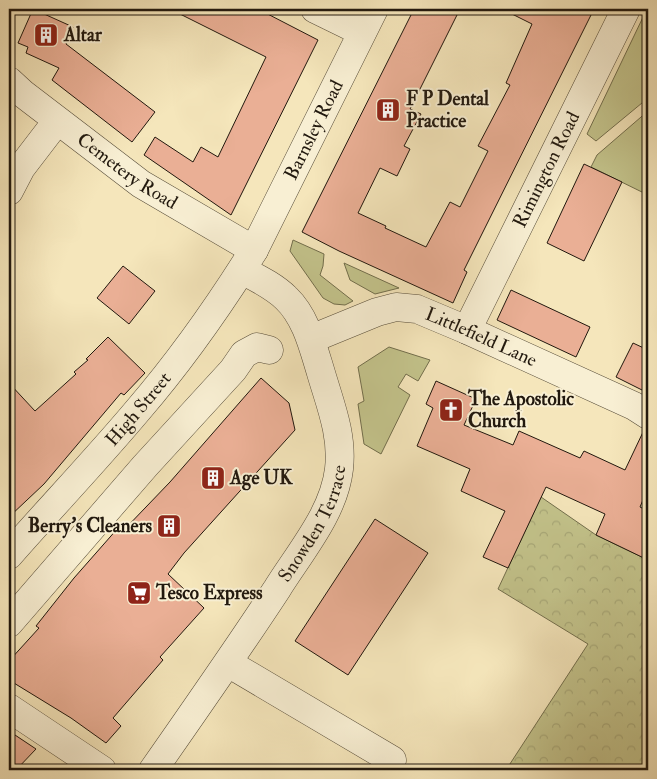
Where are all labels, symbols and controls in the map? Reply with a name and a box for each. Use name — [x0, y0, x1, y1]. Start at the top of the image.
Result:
building icon: Altar — [33, 22, 59, 48]
place label: Altar — [63, 23, 103, 47]
street label: Barnsley Road — [279, 75, 349, 184]
place label: F P Dental Practice — [406, 87, 489, 133]
building icon: F P Dental Practice — [375, 97, 401, 123]
street label: Rimington Road — [508, 107, 586, 232]
street label: Cemetery Road — [72, 127, 183, 215]
street label: Littlefield Lane — [422, 302, 541, 372]
street label: High Street — [100, 367, 177, 451]
place label: The Apostolic Church — [467, 387, 574, 433]
church icon: The Apostolic Church — [438, 397, 464, 423]
street label: Snowden Terrace — [273, 464, 351, 587]
building icon: Age UK — [200, 465, 226, 491]
place label: Age UK — [229, 466, 293, 491]
building icon: Berry's Cleaners — [156, 513, 182, 539]
place label: Berry's Cleaners — [28, 514, 152, 539]
supermarket icon: Tesco Express — [126, 580, 152, 606]
place label: Tesco Express — [155, 581, 263, 606]

